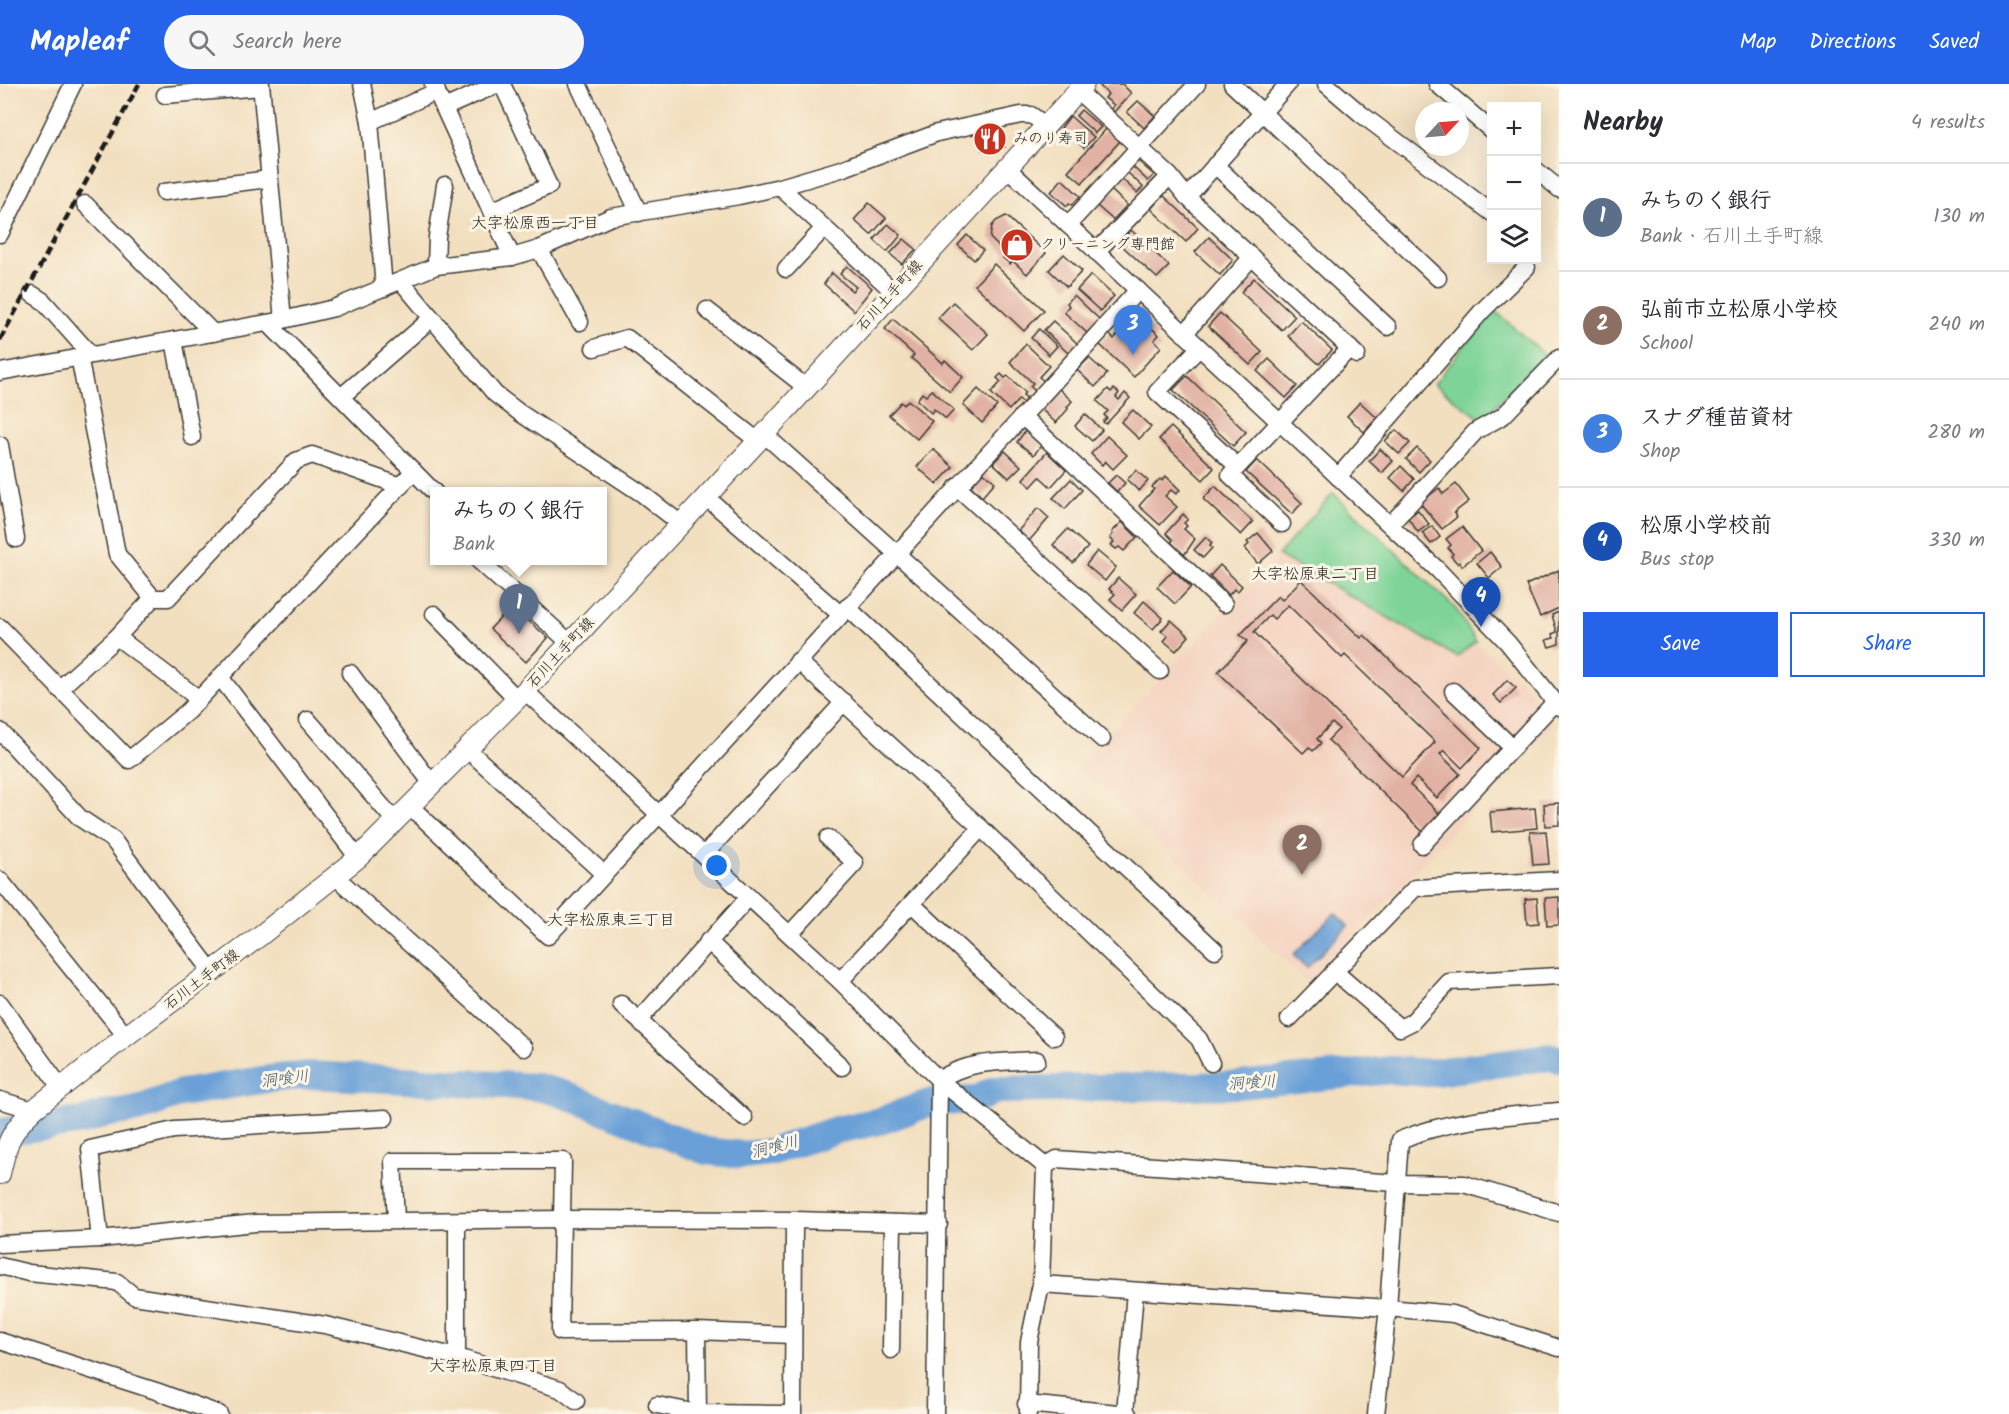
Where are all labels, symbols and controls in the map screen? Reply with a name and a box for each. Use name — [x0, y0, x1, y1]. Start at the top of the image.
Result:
search box — [164, 15, 584, 69]
text: Mapleaf — [30, 20, 128, 65]
text: Search here — [233, 25, 342, 60]
icon: search — [185, 26, 218, 59]
text: Map — [1740, 26, 1776, 59]
text: Directions — [1809, 26, 1896, 59]
text: Saved — [1929, 26, 1979, 59]
north arrow — [1415, 102, 1469, 156]
map controls — [1487, 102, 1541, 264]
button: + — [1487, 102, 1541, 156]
text: Nearby — [1583, 102, 1663, 144]
text: 4 results — [1911, 107, 1985, 139]
restaurant icon: みのり寿司 — [972, 121, 1008, 157]
place label: みのり寿司 — [1013, 127, 1088, 151]
button: − — [1487, 156, 1541, 210]
text: みちのく銀行 — [1640, 184, 1772, 219]
text: 1 — [1599, 201, 1606, 233]
text: 130 m — [1933, 201, 1985, 233]
button: layers — [1487, 210, 1541, 264]
district label: 大字松原西一丁目 — [471, 211, 599, 236]
text: Bank · 石川土手町線 — [1640, 221, 1823, 253]
shop icon: クリーニング専門館 — [999, 227, 1035, 263]
place label: クリーニング専門館 — [1040, 233, 1175, 257]
street label: 石川土手町線 — [851, 255, 929, 337]
text: 弘前市立松原小学校 — [1640, 293, 1838, 328]
pin: 3 — [1114, 306, 1152, 355]
text: 2 — [1597, 309, 1608, 341]
text: 240 m — [1928, 309, 1985, 341]
text: School — [1640, 328, 1693, 360]
text: スナダ種苗資材 — [1640, 401, 1793, 436]
text: 3 — [1597, 417, 1608, 449]
text: 280 m — [1927, 417, 1985, 449]
text: Shop — [1640, 436, 1680, 468]
popup — [430, 487, 607, 565]
text: みちのく銀行 — [453, 494, 584, 529]
text: 松原小学校前 — [1640, 509, 1772, 544]
text: 4 — [1597, 525, 1608, 557]
text: 330 m — [1928, 525, 1985, 557]
text: Bank — [453, 529, 495, 561]
text: Bus stop — [1640, 544, 1714, 576]
district label: 大字松原東二丁目 — [1251, 562, 1379, 587]
pin: 4 — [1462, 578, 1500, 627]
pin: 1 — [500, 584, 538, 634]
street label: 石川土手町線 — [522, 612, 600, 694]
button: Save — [1583, 612, 1778, 677]
button: Share — [1790, 612, 1985, 677]
pin: 2 — [1282, 826, 1322, 875]
your location — [702, 851, 731, 880]
district label: 大字松原東三丁目 — [547, 908, 675, 933]
street label: 石川土手町線 — [159, 943, 245, 1017]
water label: 洞喰川 — [260, 1064, 310, 1094]
water label: 洞喰川 — [1227, 1069, 1277, 1097]
water label: 洞喰川 — [749, 1129, 801, 1165]
district label: 大字松原東四丁目 — [429, 1354, 557, 1379]

